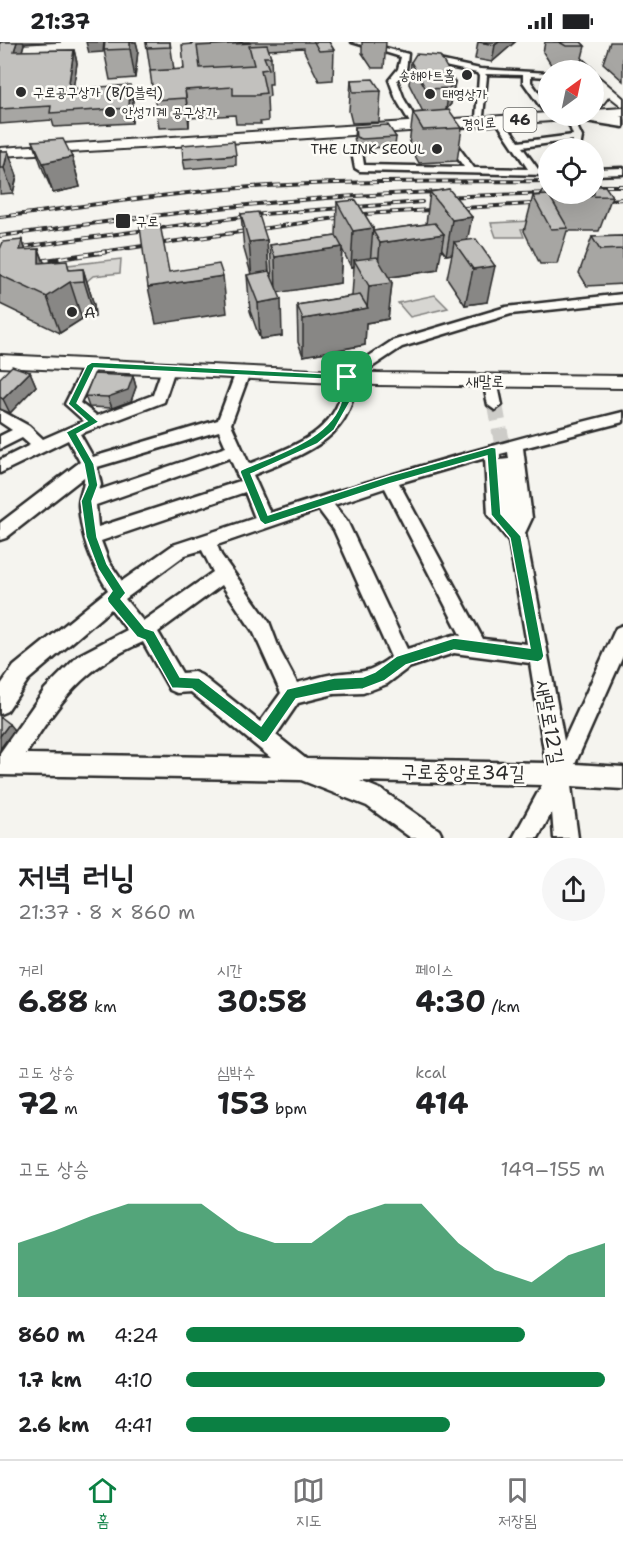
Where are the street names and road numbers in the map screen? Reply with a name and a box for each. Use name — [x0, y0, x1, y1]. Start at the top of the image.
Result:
road number: 46 — [504, 108, 536, 132]
street label: 경인로 — [462, 113, 496, 133]
street label: 새말로 — [466, 370, 504, 392]
street label: 새말로12길 — [530, 678, 570, 766]
street label: 구로중앙로34길 — [401, 758, 525, 786]

